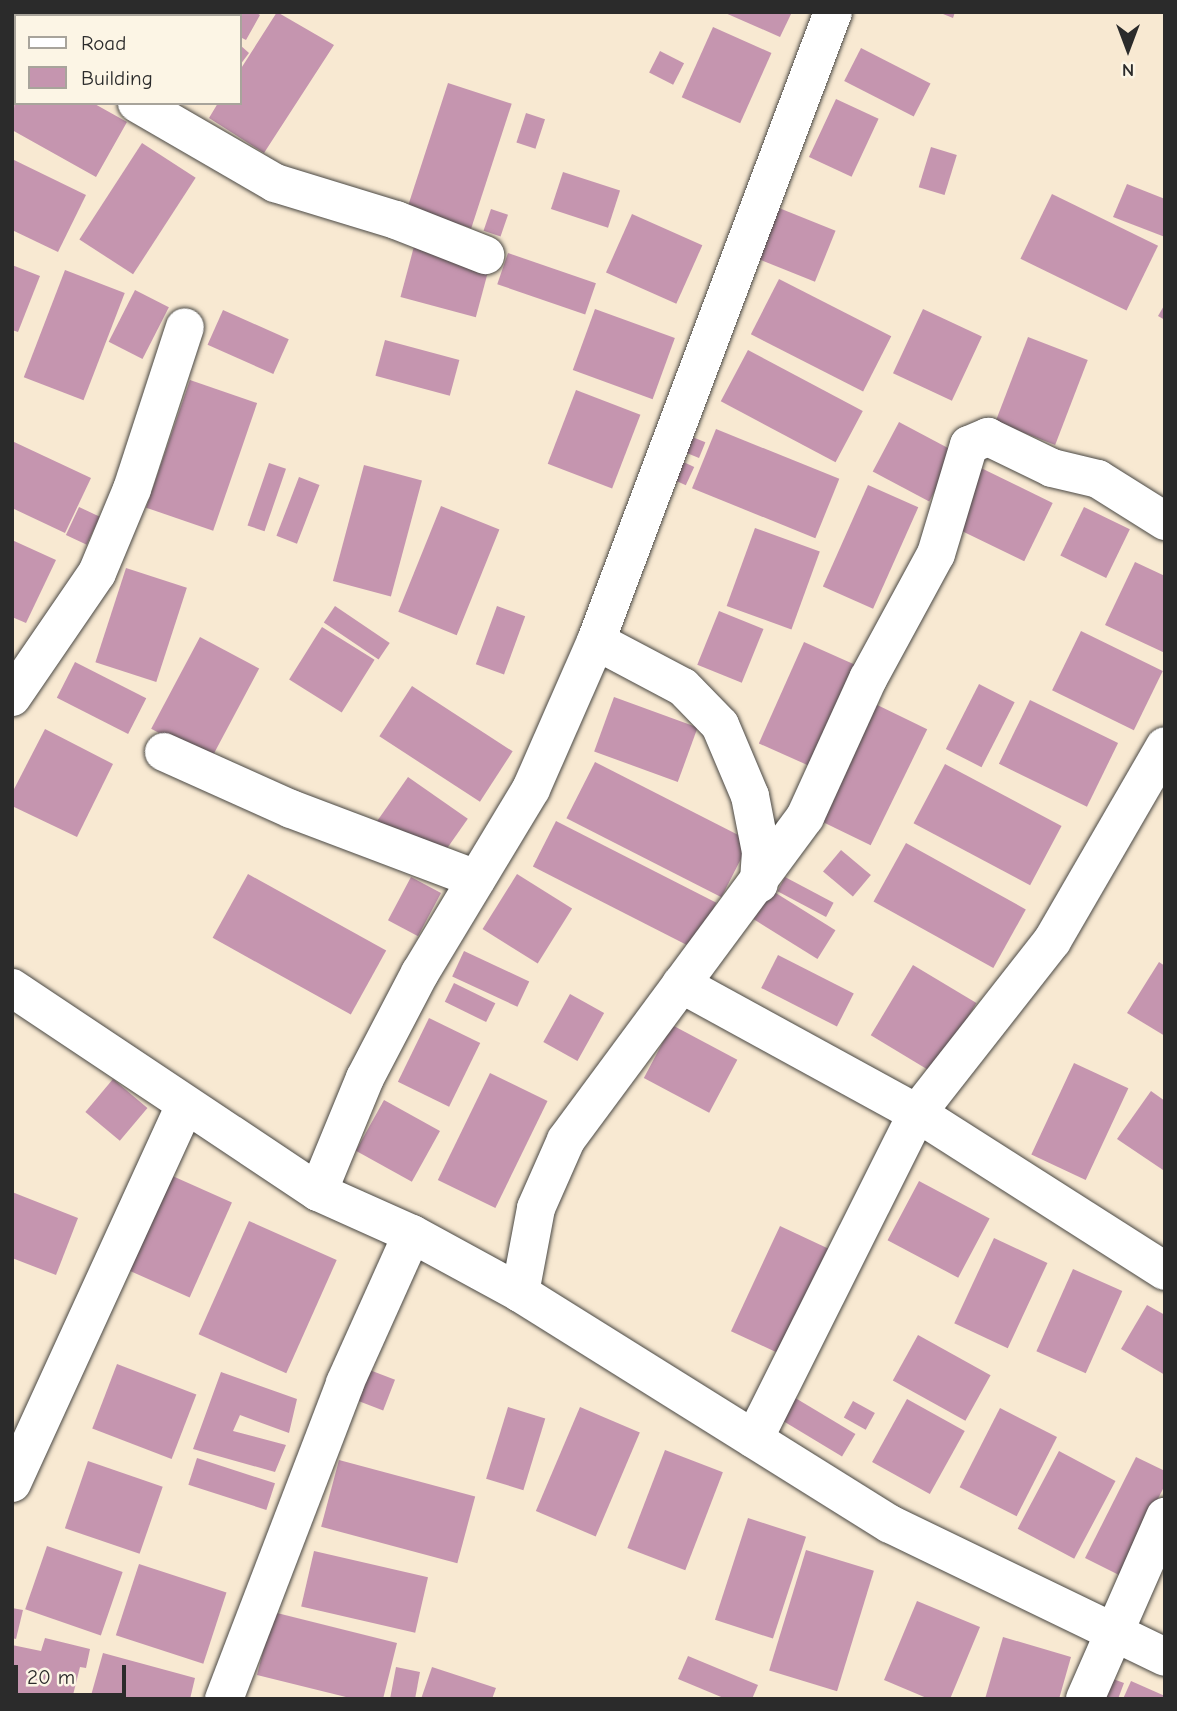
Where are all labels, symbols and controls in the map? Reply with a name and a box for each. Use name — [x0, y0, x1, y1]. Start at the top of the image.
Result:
legend — [14, 14, 242, 105]
north arrow — [1093, 14, 1163, 84]
text: Road — [81, 31, 126, 55]
text: N — [1122, 59, 1134, 81]
text: Building — [81, 66, 153, 90]
scale bar — [18, 1652, 130, 1696]
text: 20 m — [27, 1665, 75, 1689]

